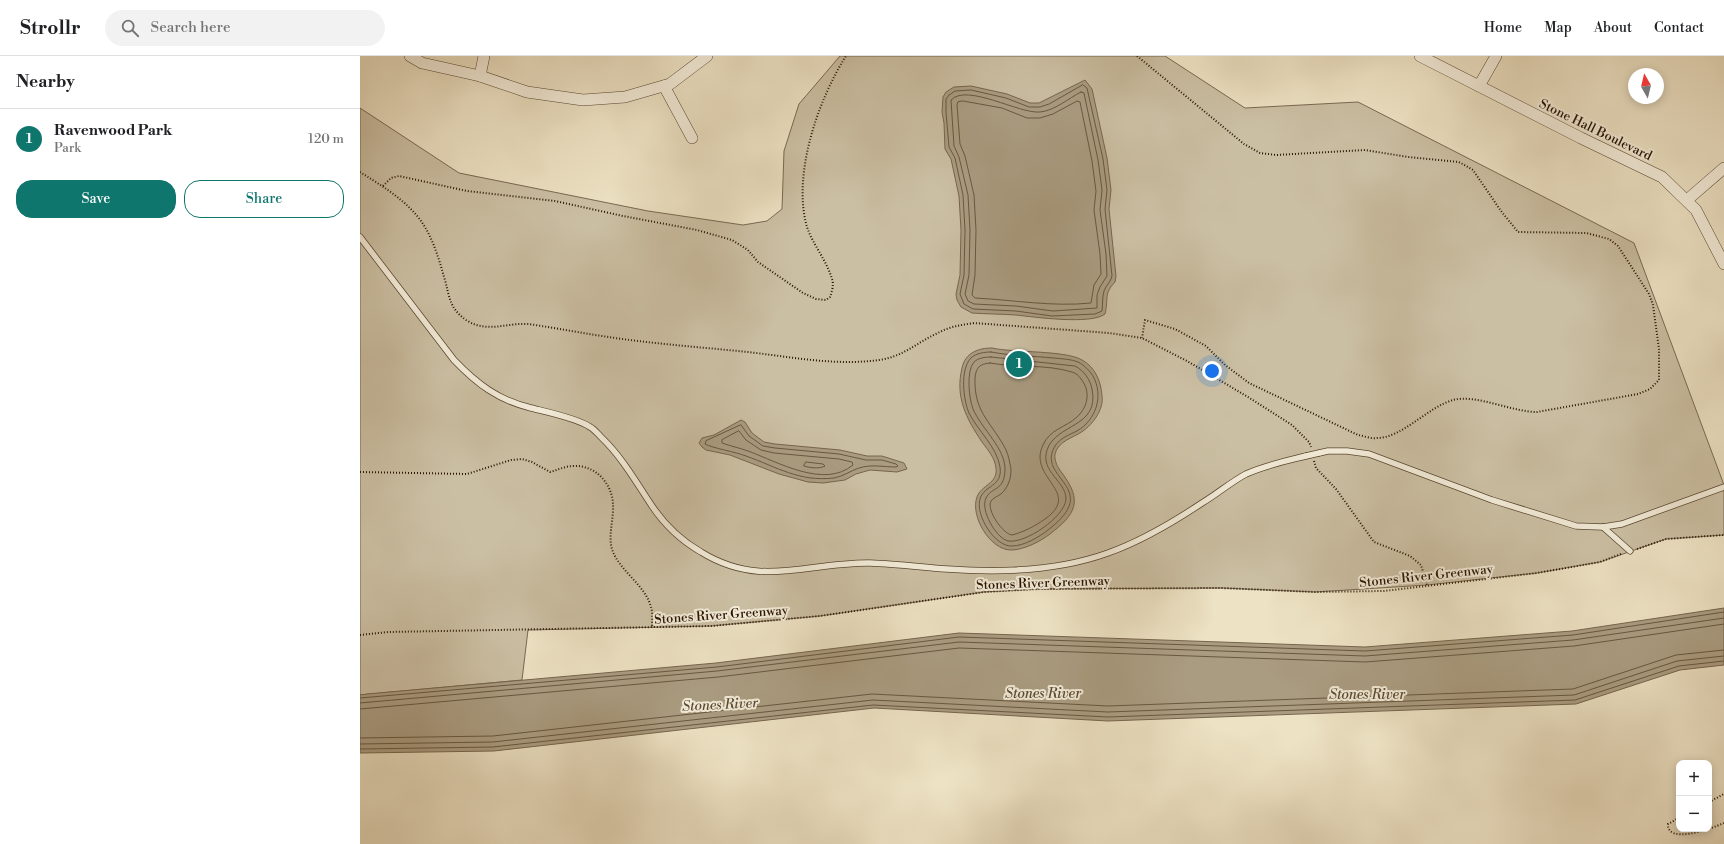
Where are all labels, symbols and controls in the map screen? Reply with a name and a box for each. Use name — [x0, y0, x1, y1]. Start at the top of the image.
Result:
search box — [105, 10, 385, 46]
text: Strollr — [20, 16, 81, 40]
icon: search — [119, 17, 141, 39]
text: Search here — [151, 18, 231, 37]
text: Home — [1484, 19, 1522, 37]
text: Map — [1544, 19, 1572, 37]
text: About — [1594, 19, 1632, 37]
text: Contact — [1654, 19, 1704, 37]
north arrow — [1628, 68, 1664, 104]
text: Nearby — [16, 71, 75, 93]
street label: Stone Hall Boulevard — [1536, 96, 1655, 164]
text: Ravenwood Park — [54, 121, 172, 140]
text: 1 — [26, 131, 32, 147]
text: 120 m — [308, 131, 344, 147]
text: Park — [54, 140, 81, 156]
button: Save — [16, 180, 176, 218]
button: Share — [184, 180, 344, 218]
pin: 1 — [1006, 349, 1032, 379]
your location — [1202, 361, 1222, 381]
street label: Stones River Greenway — [1359, 561, 1494, 591]
street label: Stones River Greenway — [976, 573, 1111, 593]
street label: Stones River Greenway — [654, 602, 789, 628]
water label: Stones River — [1005, 685, 1082, 703]
water label: Stones River — [1329, 686, 1406, 704]
water label: Stones River — [682, 694, 760, 716]
map controls — [1676, 760, 1712, 832]
button: + — [1676, 760, 1712, 796]
button: − — [1676, 796, 1712, 832]

